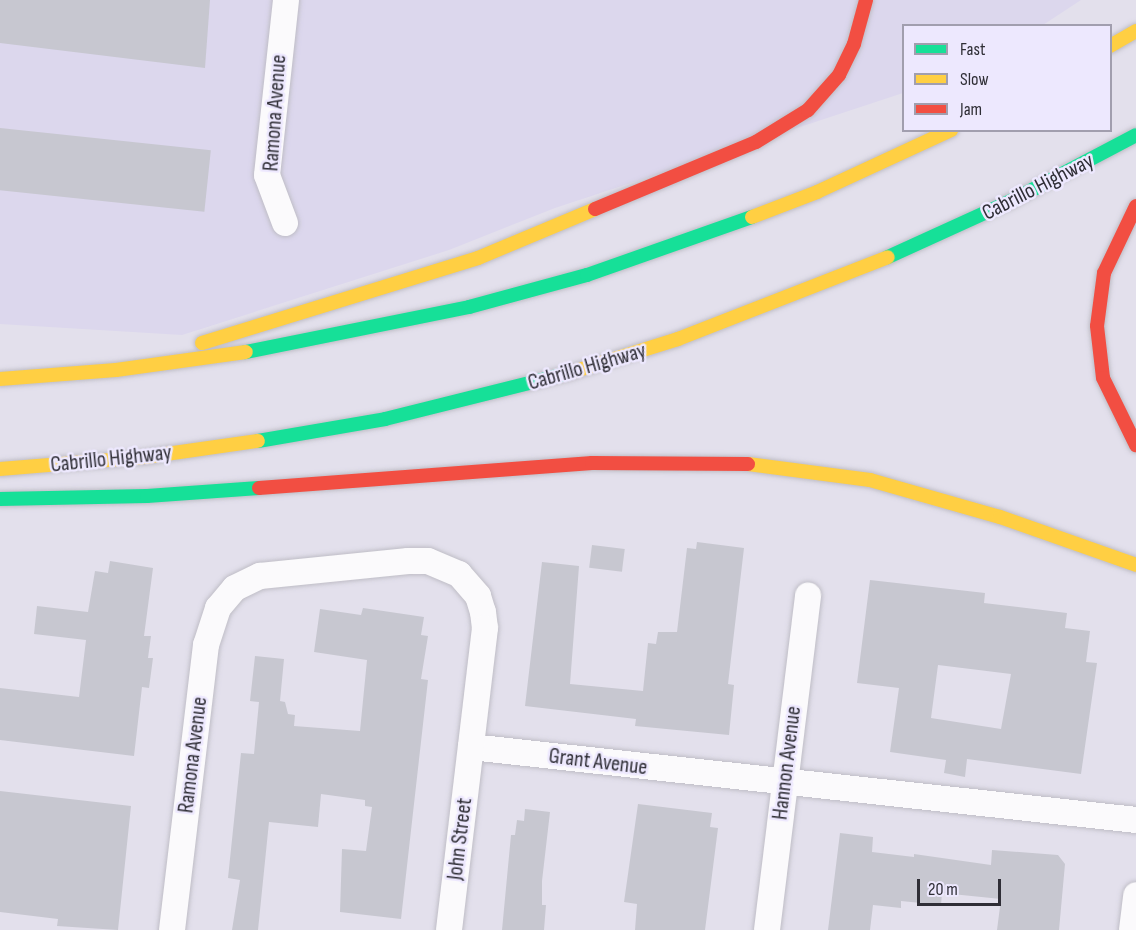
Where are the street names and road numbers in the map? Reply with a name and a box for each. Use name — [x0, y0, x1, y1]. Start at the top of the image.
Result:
street label: Ramona Avenue — [258, 54, 292, 172]
street label: Cabrillo Highway — [978, 148, 1098, 226]
street label: Cabrillo Highway — [525, 338, 649, 396]
street label: Cabrillo Highway — [49, 440, 173, 478]
street label: Ramona Avenue — [173, 695, 213, 815]
street label: Hannon Avenue — [767, 705, 807, 821]
street label: Grant Avenue — [547, 743, 649, 781]
street label: John Street — [442, 797, 478, 881]

